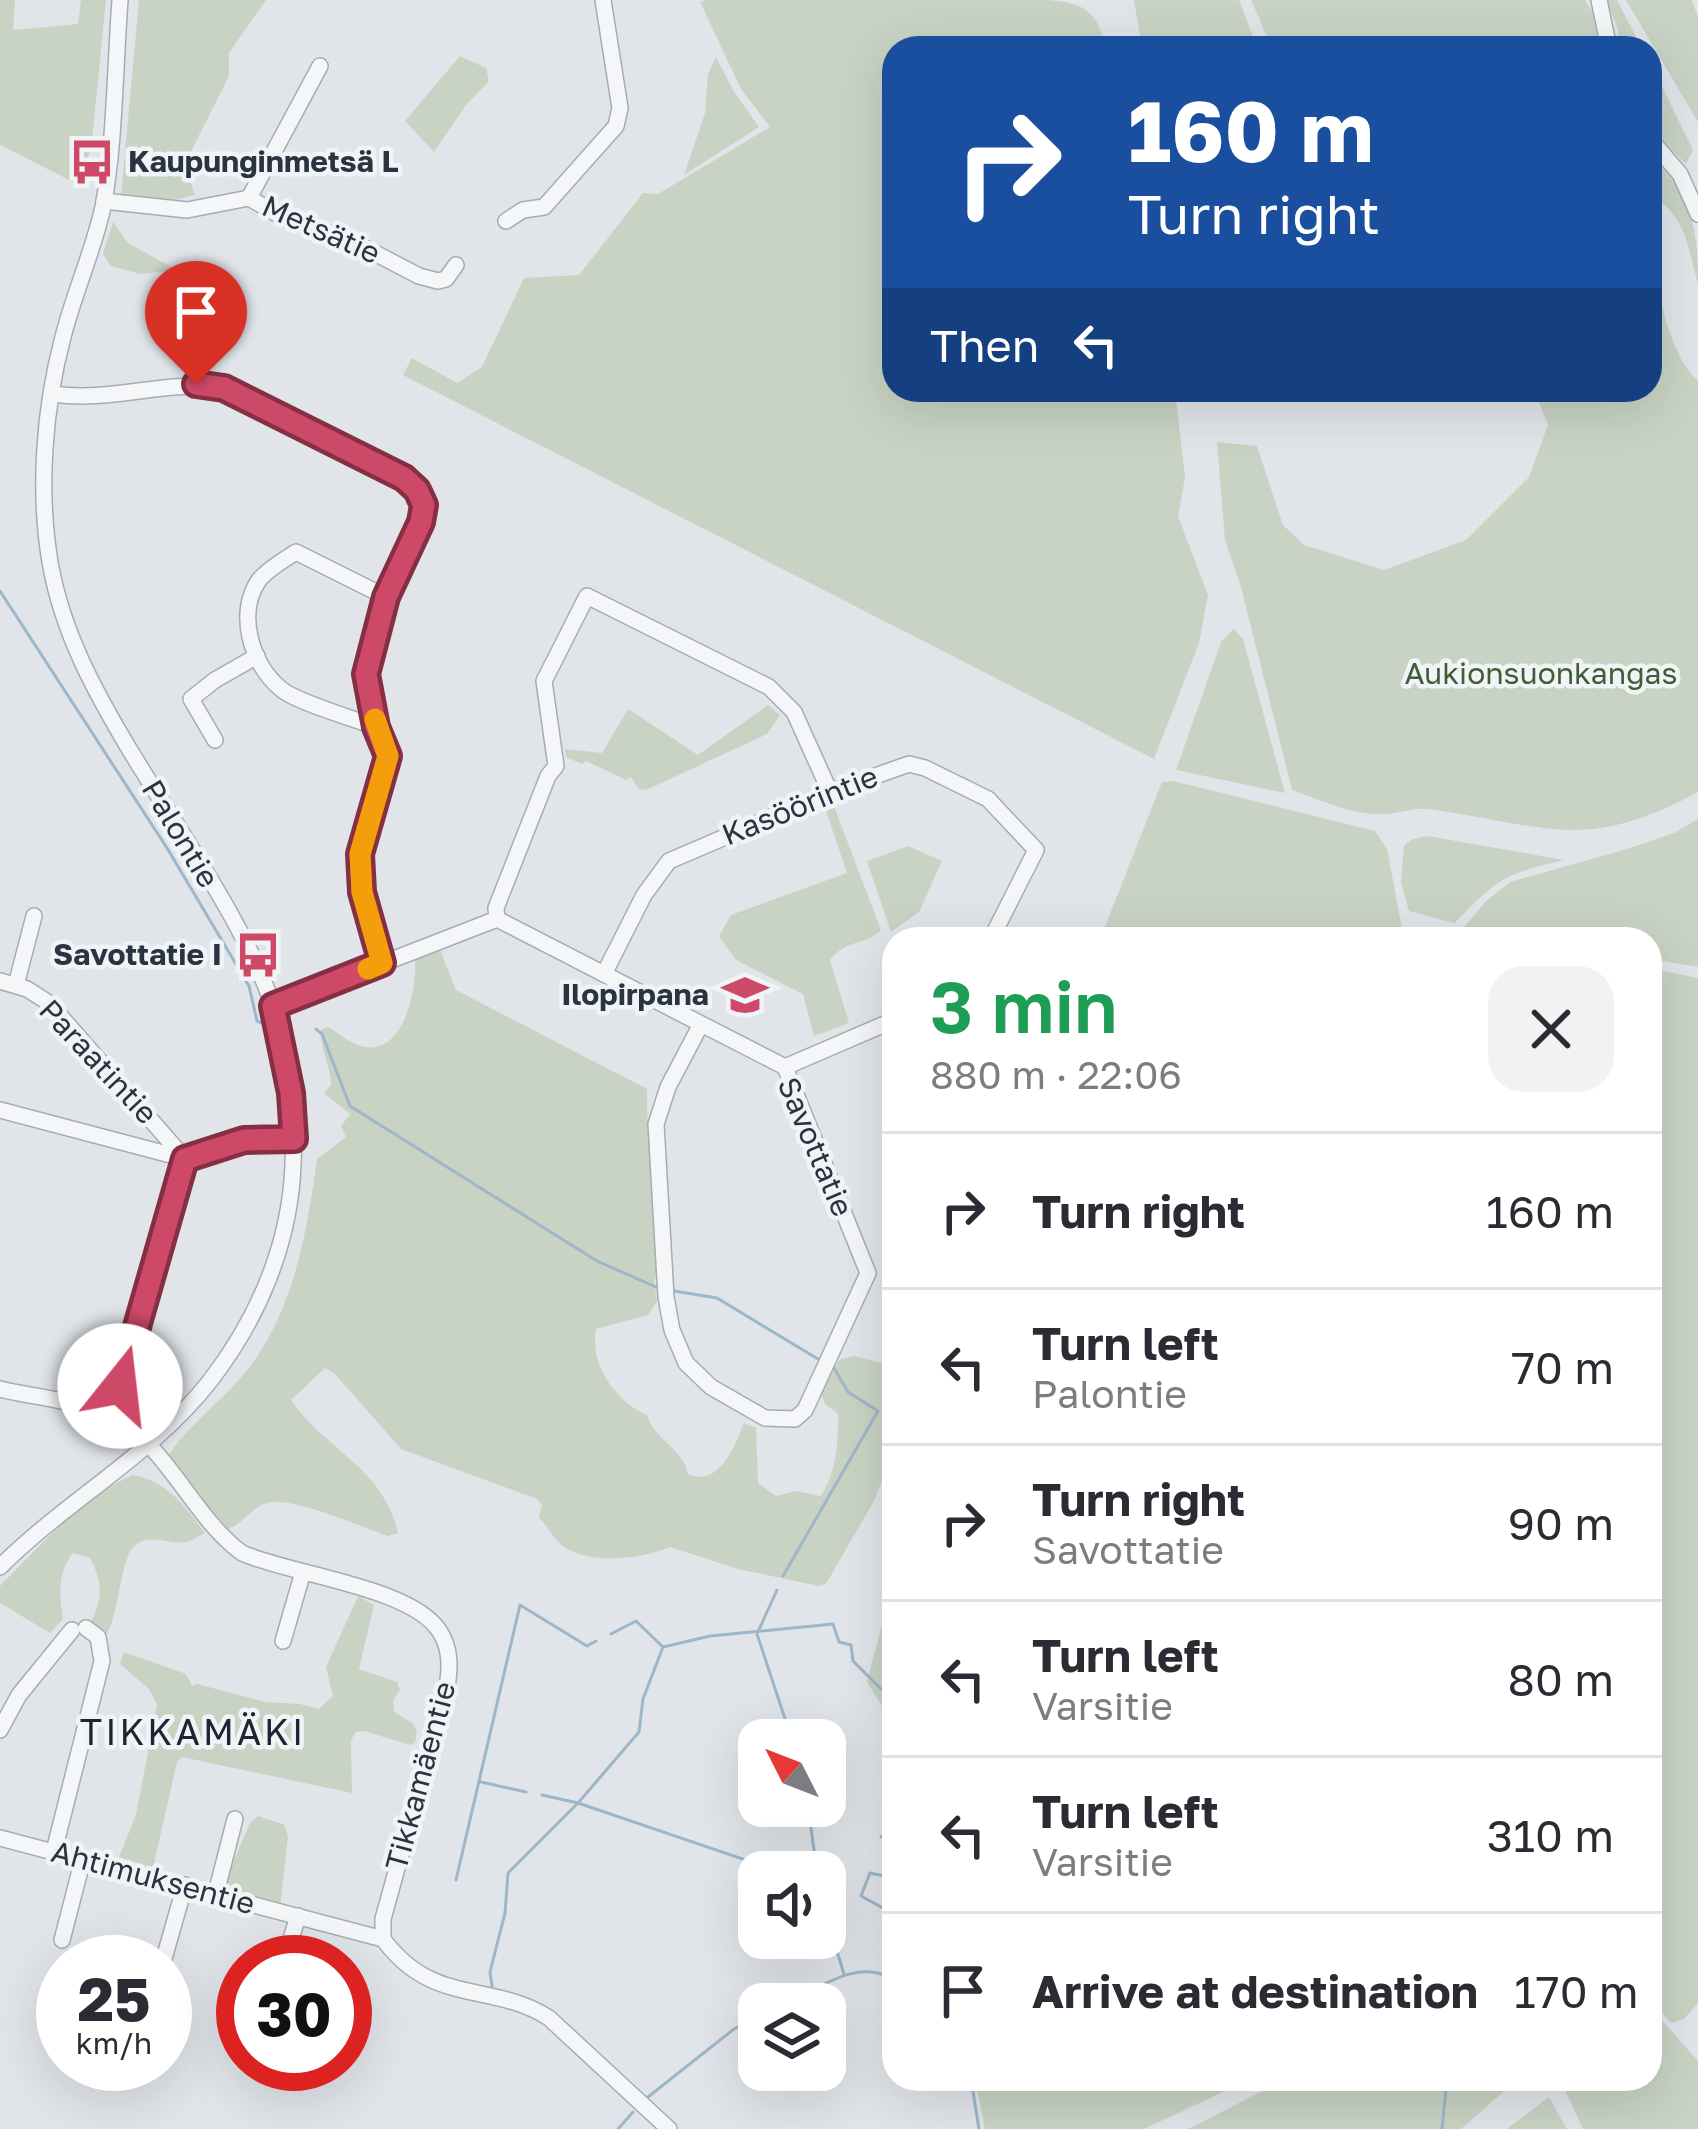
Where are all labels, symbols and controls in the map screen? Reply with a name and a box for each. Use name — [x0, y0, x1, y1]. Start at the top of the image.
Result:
text: 160 m — [1128, 80, 1374, 180]
icon: right — [930, 84, 1086, 240]
bus stop icon: Kaupunginmetsä L — [67, 137, 117, 187]
place label: Kaupunginmetsä L — [128, 143, 399, 179]
text: Turn right — [1128, 181, 1380, 246]
street label: Metsätie — [257, 187, 386, 271]
pin — [145, 261, 247, 384]
icon: arrive — [163, 279, 229, 345]
icon: left — [1063, 312, 1129, 378]
text: Then — [930, 318, 1039, 372]
park label: Aukionsuonkangas — [1405, 655, 1677, 691]
street label: Kasöörintie — [717, 758, 883, 853]
street label: Palontie — [135, 773, 227, 894]
bus stop icon: Savottatie I — [233, 930, 283, 980]
place label: Savottatie I — [53, 936, 222, 972]
text: 3 min — [930, 962, 1118, 1049]
button: close — [1488, 966, 1614, 1092]
school or university icon: Ilopirpana — [720, 970, 770, 1020]
place label: Ilopirpana — [561, 976, 709, 1012]
street label: Paraatintie — [32, 992, 165, 1131]
text: 880 m · 22:06 — [930, 1051, 1182, 1098]
street label: Savottatie — [771, 1072, 861, 1222]
icon: right — [930, 1178, 996, 1244]
text: Turn right — [1032, 1184, 1245, 1238]
text: 160 m — [1486, 1184, 1614, 1238]
text: Turn left — [1032, 1316, 1219, 1370]
position arrow — [57, 1323, 183, 1449]
icon: left — [930, 1334, 996, 1400]
text: 70 m — [1511, 1340, 1614, 1394]
text: Palontie — [1032, 1370, 1187, 1417]
text: Turn right — [1032, 1472, 1245, 1526]
icon: right — [930, 1490, 996, 1556]
text: 90 m — [1508, 1496, 1614, 1550]
text: Savottatie — [1032, 1526, 1224, 1573]
text: Turn left — [1032, 1628, 1219, 1682]
icon: left — [930, 1646, 996, 1712]
text: 80 m — [1508, 1652, 1614, 1706]
street label: Tikkamäentie — [378, 1678, 462, 1874]
text: Varsitie — [1032, 1682, 1173, 1729]
district label: TIKKAMÄKI — [80, 1710, 306, 1753]
north arrow — [738, 1719, 846, 1827]
map controls — [738, 1719, 846, 2091]
text: Turn left — [1032, 1784, 1219, 1838]
icon: left — [930, 1802, 996, 1868]
text: 310 m — [1487, 1808, 1614, 1862]
street label: Ahtimuksentie — [48, 1833, 259, 1921]
text: Varsitie — [1032, 1838, 1173, 1885]
button: sound — [738, 1851, 846, 1959]
speed limit sign: 30 — [216, 1935, 372, 2091]
icon: arrive — [930, 1958, 996, 2024]
text: 25 — [77, 1962, 151, 2034]
text: Arrive at destination — [1032, 1964, 1478, 2018]
text: 170 m — [1514, 1964, 1639, 2018]
button: layers — [738, 1983, 846, 2091]
text: km/h — [76, 2025, 152, 2061]

